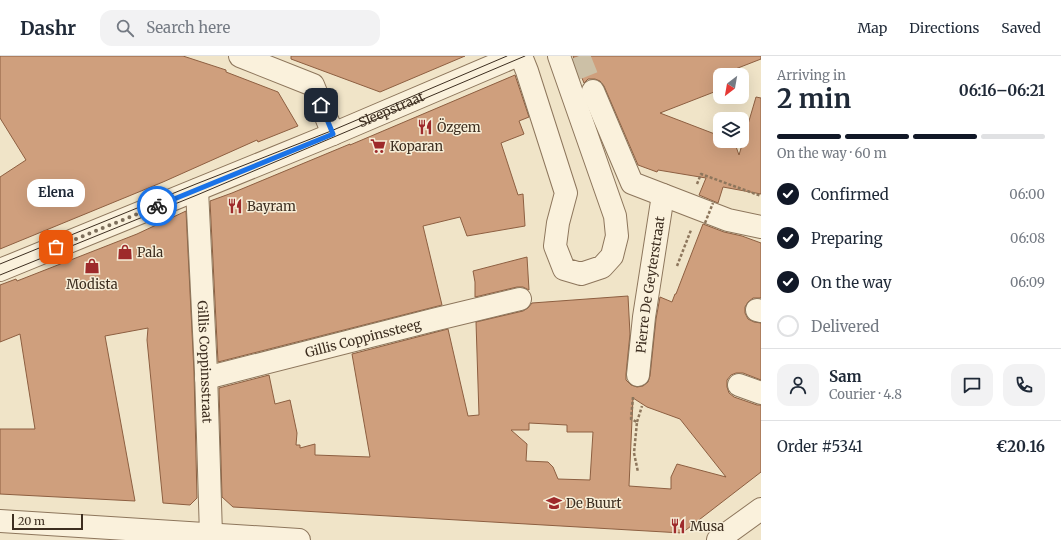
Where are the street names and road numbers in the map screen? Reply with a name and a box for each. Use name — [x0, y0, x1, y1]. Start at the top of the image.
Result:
street label: Sleepstraat — [356, 88, 427, 131]
street label: Pierre De Geyterstraat — [632, 215, 669, 354]
street label: Gillis Coppinsstraat — [193, 300, 216, 423]
street label: Gillis Coppinssteeg — [303, 315, 423, 361]

